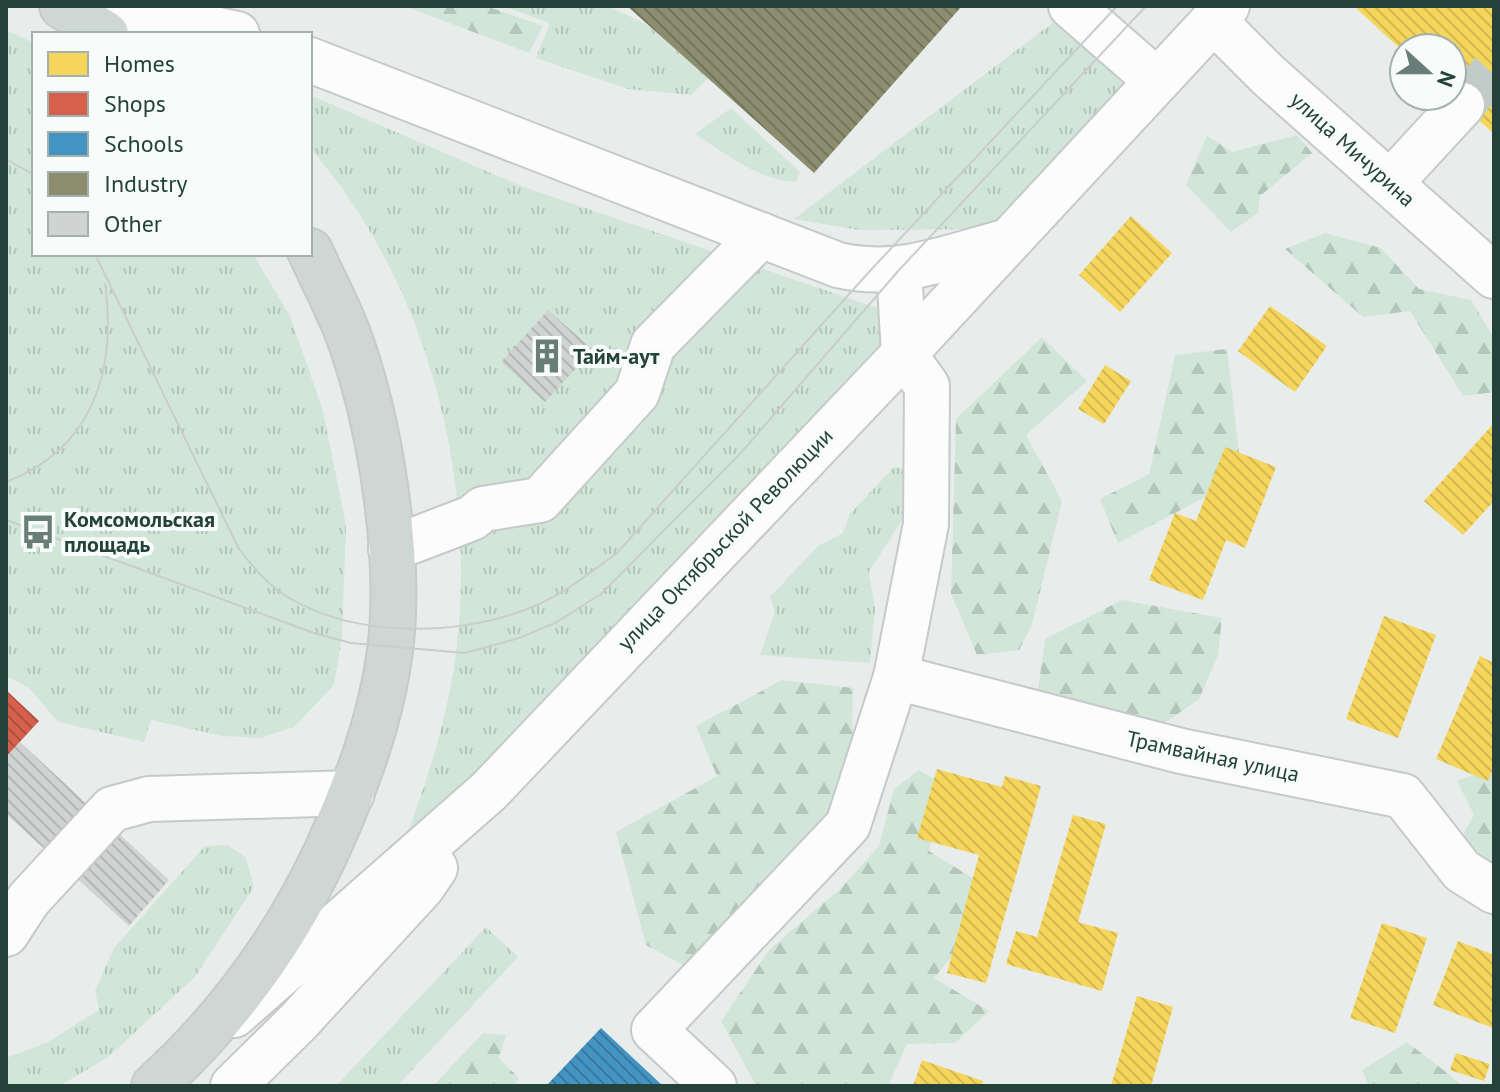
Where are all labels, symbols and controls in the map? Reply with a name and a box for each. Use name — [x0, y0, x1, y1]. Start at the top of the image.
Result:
legend — [32, 32, 312, 256]
north arrow — [1388, 32, 1468, 112]
text: Homes — [104, 48, 175, 79]
text: N — [1431, 67, 1462, 91]
street label: улица Мичурина — [1285, 85, 1421, 213]
text: Shops — [104, 88, 166, 119]
text: Schools — [104, 128, 184, 159]
text: Industry — [104, 168, 188, 199]
text: Other — [104, 208, 162, 239]
building icon: Тайм-аут — [528, 337, 566, 375]
place label: Тайм-аут — [573, 342, 660, 370]
street label: улица Октябрьской Революции — [611, 422, 839, 656]
place label: Комсомольская площадь — [64, 505, 215, 558]
bus stop icon: Комсомольская площадь — [19, 513, 57, 551]
street label: Трамвайная улица — [1124, 724, 1302, 788]

